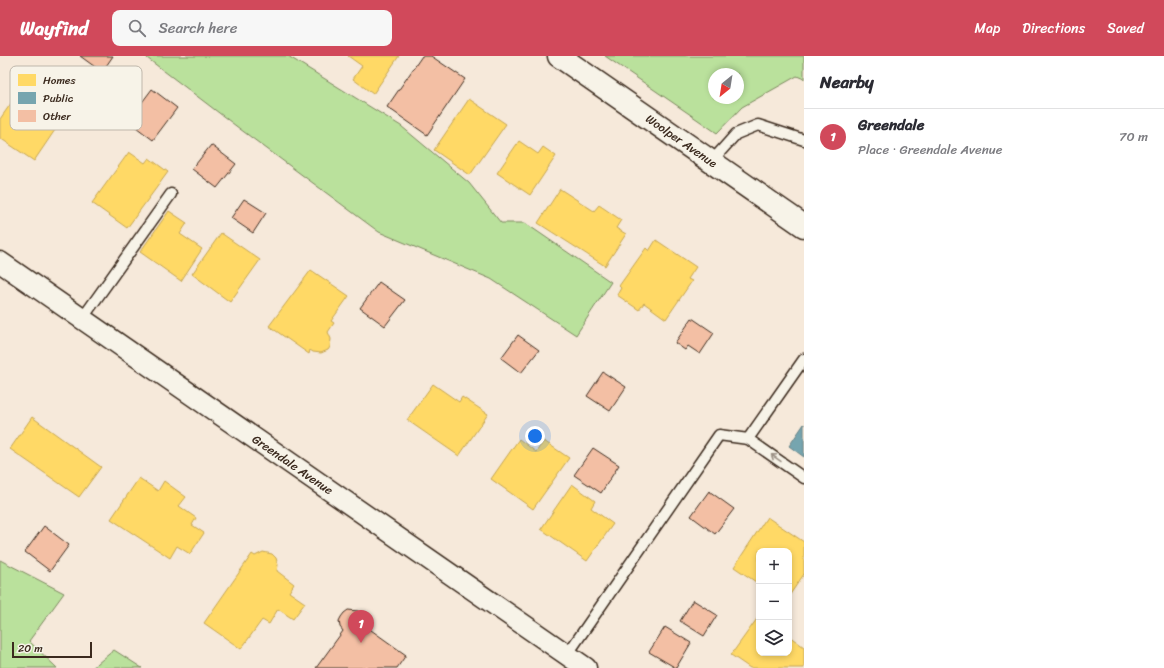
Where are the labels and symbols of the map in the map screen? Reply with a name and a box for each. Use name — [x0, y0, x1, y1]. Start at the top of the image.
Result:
legend — [10, 66, 142, 130]
north arrow — [708, 68, 744, 104]
text: Homes — [43, 71, 76, 90]
text: Public — [43, 89, 74, 108]
text: Other — [43, 107, 71, 126]
street label: Woolper Avenue — [641, 108, 722, 174]
your location — [525, 426, 545, 446]
street label: Greendale Avenue — [247, 429, 338, 501]
one-way arrow — [771, 454, 782, 462]
pin: 1 — [348, 610, 374, 643]
scale bar — [12, 640, 92, 659]

